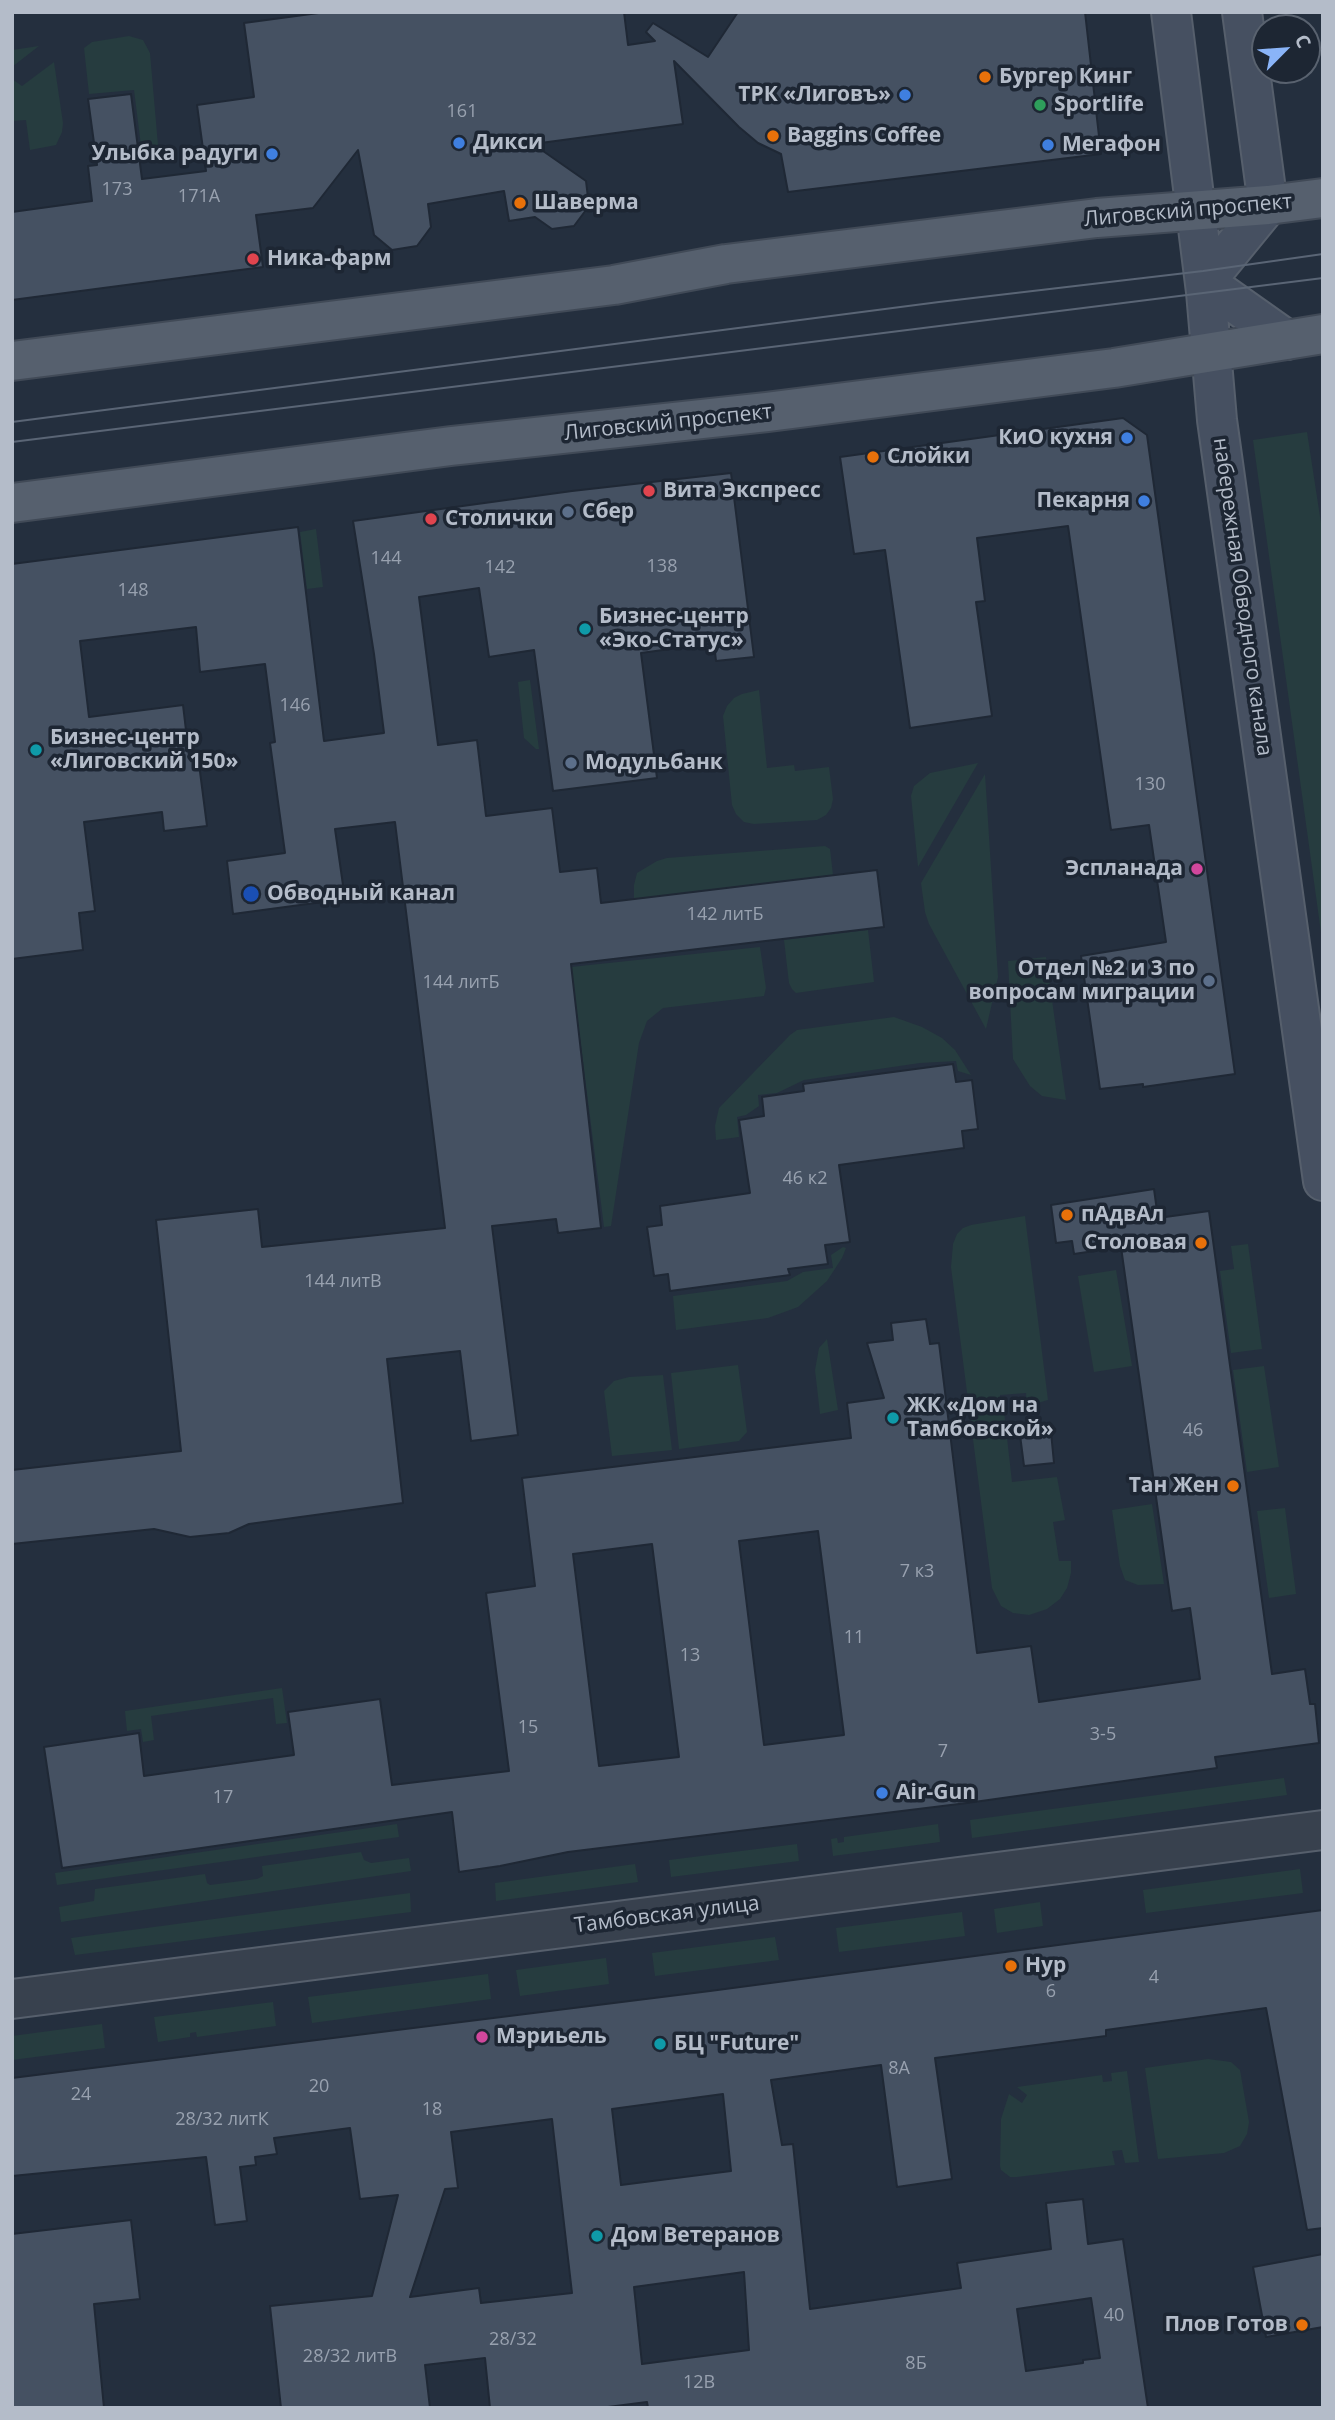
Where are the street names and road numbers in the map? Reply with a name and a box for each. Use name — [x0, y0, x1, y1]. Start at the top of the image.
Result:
street label: Лиговский проспект — [1083, 189, 1293, 233]
street label: Лиговский проспект — [563, 400, 773, 446]
street label: набережная Обводного канала — [1207, 436, 1277, 758]
street label: Тамбовская улица — [573, 1891, 761, 1939]

